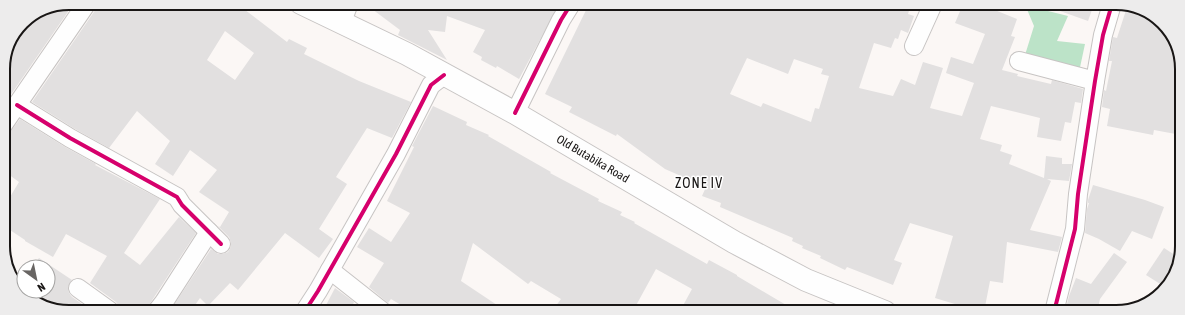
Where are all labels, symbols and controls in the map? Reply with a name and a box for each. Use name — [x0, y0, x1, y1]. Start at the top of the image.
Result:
street label: Old Butabika Road — [554, 132, 632, 186]
district label: ZONE IV — [675, 175, 723, 191]
north arrow — [16, 259, 56, 299]
text: N — [35, 281, 47, 294]

